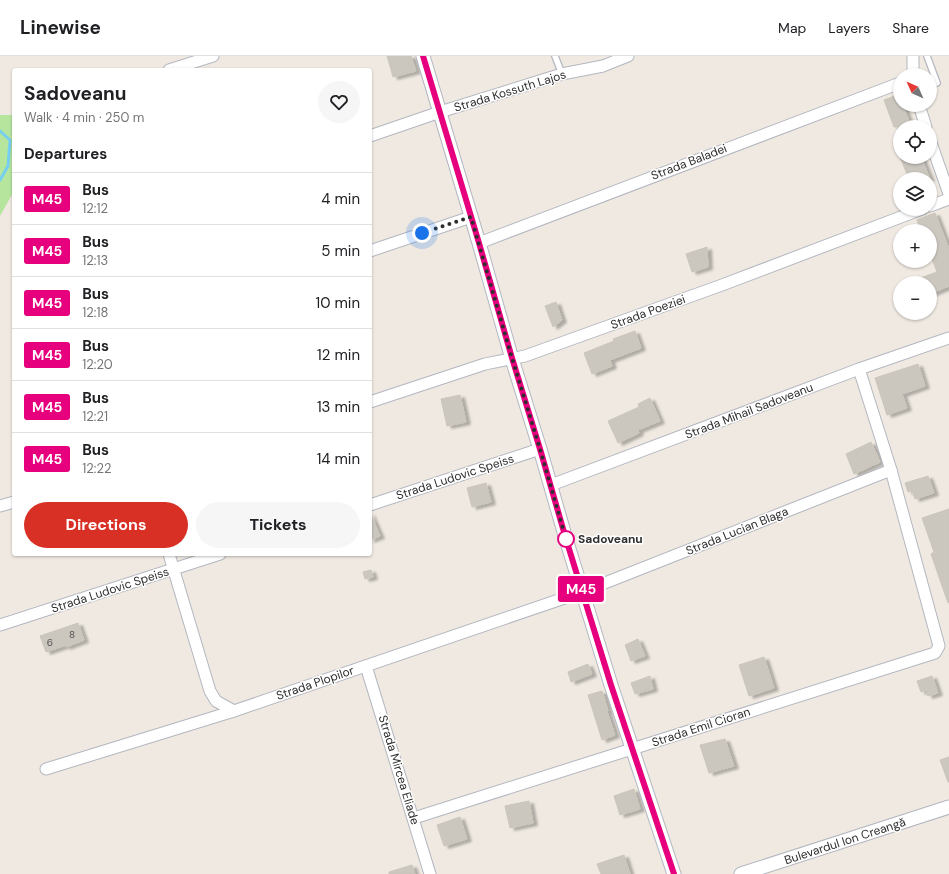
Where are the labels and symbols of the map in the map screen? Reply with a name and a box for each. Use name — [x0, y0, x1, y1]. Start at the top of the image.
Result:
street label: Strada Kossuth Lajos — [452, 66, 568, 116]
north arrow — [893, 68, 937, 112]
street label: Strada Baladei — [649, 140, 729, 184]
your location — [412, 223, 432, 243]
street label: Strada Poeziei — [608, 291, 688, 333]
street label: Strada Mihail Sadoveanu — [683, 379, 815, 443]
street label: Strada Ludovic Speiss — [394, 450, 516, 504]
street label: Strada Lucian Blaga — [683, 503, 791, 559]
marker: Sadoveanu — [557, 530, 575, 548]
place label: Sadoveanu — [578, 531, 643, 547]
street label: Strada Ludovic Speiss — [49, 563, 171, 617]
line badge: M45 — [558, 576, 604, 602]
house number: 8 — [69, 628, 75, 641]
house number: 6 — [47, 636, 53, 649]
street label: Strada Plopilor — [274, 662, 357, 704]
street label: Strada Emil Cioran — [650, 704, 752, 750]
street label: Strada Mircea Eliade — [375, 713, 423, 827]
street label: Bulevardul Ion Creangă — [782, 814, 908, 868]

